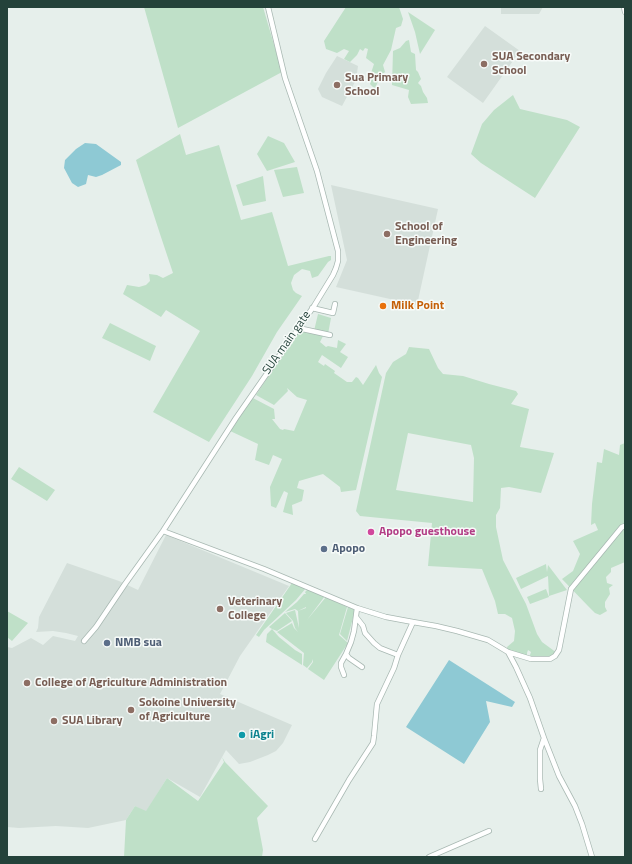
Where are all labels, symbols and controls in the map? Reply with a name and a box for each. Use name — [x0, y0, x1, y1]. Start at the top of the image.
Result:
place label: SUA Secondary School — [492, 50, 570, 78]
marker: SUA Secondary School — [479, 59, 489, 69]
place label: Sua Primary School — [345, 71, 408, 99]
marker: Sua Primary School — [332, 80, 342, 90]
place label: School of Engineering — [395, 220, 457, 248]
marker: School of Engineering — [382, 229, 392, 239]
place label: Milk Point — [391, 299, 444, 313]
marker: Milk Point — [378, 301, 388, 311]
street label: SUA main gate — [260, 309, 314, 377]
place label: Apopo guesthouse — [379, 525, 475, 539]
marker: Apopo guesthouse — [366, 527, 376, 537]
place label: Apopo — [332, 542, 365, 556]
marker: Apopo — [319, 544, 329, 554]
place label: Veterinary College — [228, 595, 282, 623]
marker: Veterinary College — [215, 604, 225, 614]
place label: NMB sua — [115, 636, 162, 650]
marker: NMB sua — [102, 638, 112, 648]
place label: College of Agriculture Administration — [35, 676, 227, 690]
marker: College of Agriculture Administration — [22, 678, 32, 688]
place label: Sokoine University of Agriculture — [139, 696, 236, 724]
marker: Sokoine University of Agriculture — [126, 705, 136, 715]
place label: SUA Library — [62, 714, 123, 728]
marker: SUA Library — [49, 716, 59, 726]
place label: iAgri — [250, 728, 274, 742]
marker: iAgri — [237, 730, 247, 740]

